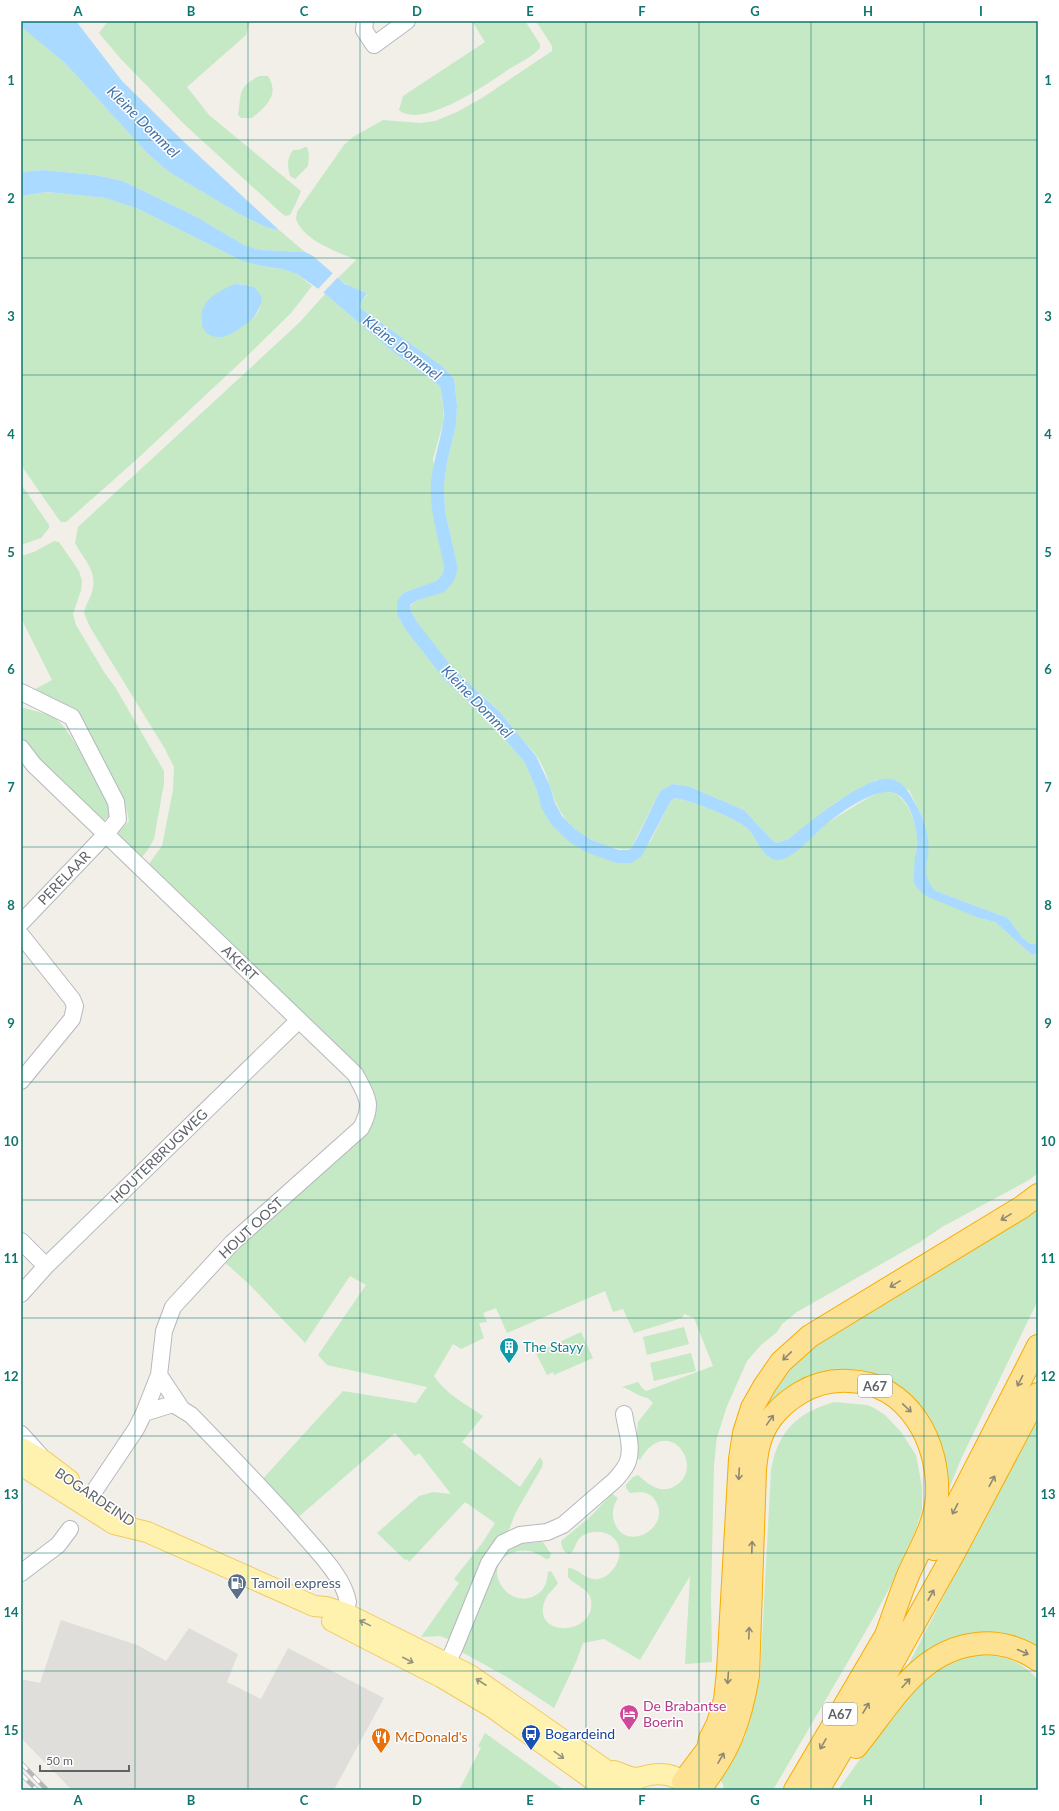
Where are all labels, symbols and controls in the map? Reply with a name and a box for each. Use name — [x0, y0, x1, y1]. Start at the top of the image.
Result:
text: A — [72, 3, 83, 19]
text: B — [187, 3, 196, 19]
text: C — [300, 3, 309, 19]
text: D — [412, 3, 422, 19]
text: E — [526, 3, 534, 19]
text: F — [638, 3, 646, 19]
text: G — [750, 3, 760, 19]
text: H — [863, 3, 873, 19]
text: I — [979, 3, 983, 19]
text: 1 — [7, 72, 15, 88]
text: 1 — [1044, 72, 1052, 88]
water label: Kleine Dommel — [104, 82, 184, 161]
text: 2 — [7, 190, 15, 206]
text: 2 — [1044, 190, 1052, 206]
text: 3 — [7, 308, 15, 324]
text: 3 — [1044, 308, 1052, 324]
water label: Kleine Dommel — [360, 311, 446, 384]
text: 4 — [7, 426, 15, 442]
text: 4 — [1044, 426, 1052, 442]
text: 5 — [7, 544, 15, 560]
text: 5 — [1044, 544, 1052, 560]
text: 6 — [7, 661, 15, 677]
water label: Kleine Dommel — [438, 661, 517, 742]
text: 6 — [1044, 661, 1052, 677]
text: 7 — [7, 779, 15, 795]
text: 7 — [1044, 779, 1052, 795]
street label: PERELAAR — [34, 847, 94, 908]
text: 8 — [7, 897, 15, 913]
text: 8 — [1044, 897, 1052, 913]
street label: AKERT — [219, 941, 262, 984]
text: 9 — [7, 1015, 15, 1031]
text: 9 — [1044, 1015, 1052, 1031]
street label: HOUTERBRUGWEG — [107, 1105, 211, 1206]
text: 10 — [3, 1133, 19, 1149]
text: 10 — [1040, 1133, 1056, 1149]
street label: HOUT OOST — [215, 1193, 287, 1262]
one-way arrow — [1000, 1213, 1012, 1221]
text: 11 — [3, 1250, 19, 1266]
text: 11 — [1040, 1250, 1056, 1266]
one-way arrow — [889, 1281, 901, 1289]
building icon: The Stayy — [498, 1336, 520, 1364]
place label: The Stayy — [523, 1338, 584, 1355]
one-way arrow — [782, 1352, 792, 1361]
text: 12 — [3, 1368, 19, 1384]
text: 12 — [1040, 1368, 1056, 1384]
one-way arrow — [1016, 1374, 1023, 1386]
road number: A67 — [858, 1375, 892, 1397]
one-way arrow — [902, 1403, 912, 1413]
one-way arrow — [766, 1415, 775, 1426]
street label: BOGARDEIND — [52, 1464, 138, 1530]
one-way arrow — [736, 1467, 743, 1480]
one-way arrow — [989, 1475, 997, 1487]
text: 13 — [3, 1486, 19, 1502]
text: 13 — [1040, 1486, 1056, 1502]
one-way arrow — [951, 1503, 958, 1515]
one-way arrow — [748, 1541, 756, 1554]
fuel station icon: Tamoil express — [226, 1572, 248, 1600]
place label: Tamoil express — [251, 1574, 341, 1591]
one-way arrow — [927, 1589, 935, 1601]
text: 14 — [3, 1604, 19, 1620]
text: 14 — [1040, 1604, 1056, 1620]
one-way arrow — [359, 1619, 371, 1626]
one-way arrow — [746, 1627, 753, 1640]
one-way arrow — [1016, 1648, 1028, 1656]
one-way arrow — [402, 1657, 414, 1664]
one-way arrow — [724, 1671, 731, 1684]
one-way arrow — [476, 1678, 487, 1686]
one-way arrow — [902, 1678, 911, 1688]
place label: De Brabantse Boerin — [643, 1697, 726, 1730]
one-way arrow — [863, 1702, 871, 1714]
hotel icon: De Brabantse Boerin — [618, 1703, 640, 1731]
road number: A67 — [823, 1703, 857, 1725]
text: 15 — [3, 1722, 19, 1738]
text: 15 — [1040, 1722, 1056, 1738]
bus stop icon: Bogardeind — [520, 1723, 542, 1751]
place label: Bogardeind — [545, 1725, 615, 1742]
restaurant icon: McDonald's — [370, 1726, 392, 1754]
place label: McDonald's — [395, 1728, 468, 1745]
one-way arrow — [818, 1738, 826, 1750]
scale bar — [40, 1747, 129, 1773]
one-way arrow — [554, 1751, 565, 1759]
one-way arrow — [718, 1752, 726, 1764]
text: 50 m — [46, 1753, 73, 1768]
text: A — [72, 1792, 83, 1808]
text: B — [187, 1792, 196, 1808]
text: C — [300, 1792, 309, 1808]
text: D — [412, 1792, 422, 1808]
text: E — [526, 1792, 534, 1808]
text: F — [638, 1792, 646, 1808]
text: G — [750, 1792, 760, 1808]
text: H — [863, 1792, 873, 1808]
text: I — [979, 1792, 983, 1808]

